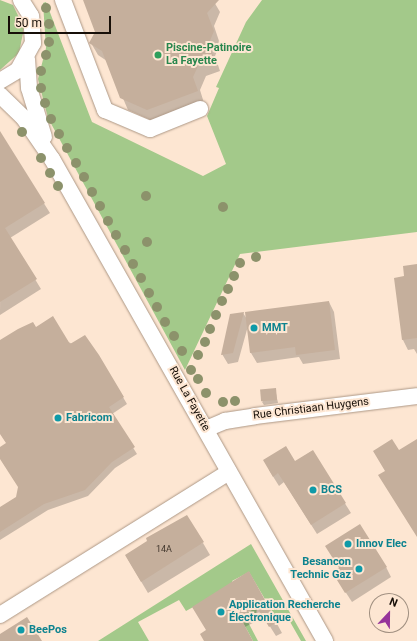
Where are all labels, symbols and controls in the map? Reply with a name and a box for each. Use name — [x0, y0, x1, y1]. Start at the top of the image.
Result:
scale bar — [10, 8, 113, 34]
text: 50 m — [15, 16, 42, 30]
place label: Piscine-Patinoire La Fayette — [166, 42, 251, 68]
marker: Piscine-Patinoire La Fayette — [153, 50, 163, 60]
place label: MMT — [262, 321, 288, 335]
marker: MMT — [249, 323, 259, 333]
street label: Rue La Fayette — [166, 364, 212, 434]
street label: Rue Christiaan Huygens — [252, 395, 370, 423]
place label: Fabricom — [66, 411, 112, 425]
marker: Fabricom — [53, 413, 63, 423]
place label: BCS — [321, 483, 342, 497]
marker: BCS — [308, 485, 318, 495]
place label: Innov Elec — [356, 537, 407, 551]
marker: Innov Elec — [343, 539, 353, 549]
house number: 14A — [156, 544, 172, 554]
place label: Besancon Technic Gaz — [290, 556, 351, 582]
marker: Besancon Technic Gaz — [354, 564, 364, 574]
north arrow — [369, 593, 409, 633]
text: N — [387, 595, 399, 610]
place label: Application Recherche Électronique — [229, 599, 340, 625]
marker: Application Recherche Électronique — [216, 607, 226, 617]
place label: BeePos — [29, 623, 67, 637]
marker: BeePos — [16, 625, 26, 635]

